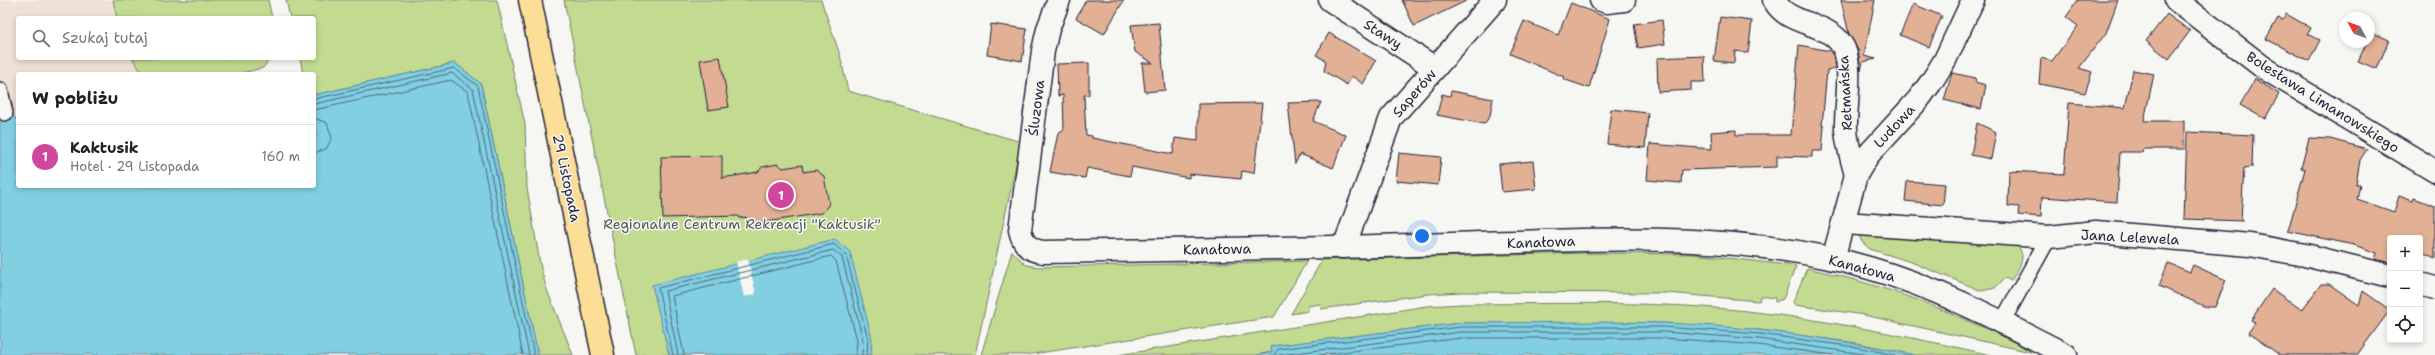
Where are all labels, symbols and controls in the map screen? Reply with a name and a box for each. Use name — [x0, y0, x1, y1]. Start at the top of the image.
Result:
north arrow — [2339, 12, 2375, 48]
street label: Stawy — [1360, 15, 1406, 53]
search box — [16, 16, 316, 60]
icon: search — [30, 27, 52, 49]
text: Szukaj tutaj — [62, 28, 148, 48]
street label: Bolesława Limanowskiego — [2243, 47, 2403, 157]
street label: Retmańska — [1834, 55, 1856, 131]
street label: Saperów — [1388, 65, 1440, 121]
street label: Śluzowa — [1024, 79, 1048, 137]
text: W pobliżu — [32, 87, 118, 109]
street label: Ludowa — [1869, 100, 1919, 151]
street label: 29 Listopada — [549, 132, 585, 224]
text: Kaktusik — [70, 138, 139, 158]
text: 1 — [42, 148, 48, 165]
text: 160 m — [262, 148, 300, 165]
text: Hotel · 29 Listopada — [70, 158, 199, 175]
pin: 1 — [768, 180, 794, 210]
park label: Regionalne Centrum Rekreacji "Kaktusik" — [603, 215, 881, 233]
street label: Jana Lelewela — [2080, 225, 2180, 249]
your location — [1412, 226, 1432, 246]
street label: Kanałowa — [1507, 232, 1576, 252]
map controls — [2387, 235, 2423, 343]
button: + — [2387, 235, 2423, 271]
street label: Kanałowa — [1183, 239, 1252, 259]
street label: Kanałowa — [1827, 250, 1898, 286]
button: − — [2387, 271, 2423, 307]
button: locate — [2387, 307, 2423, 343]

